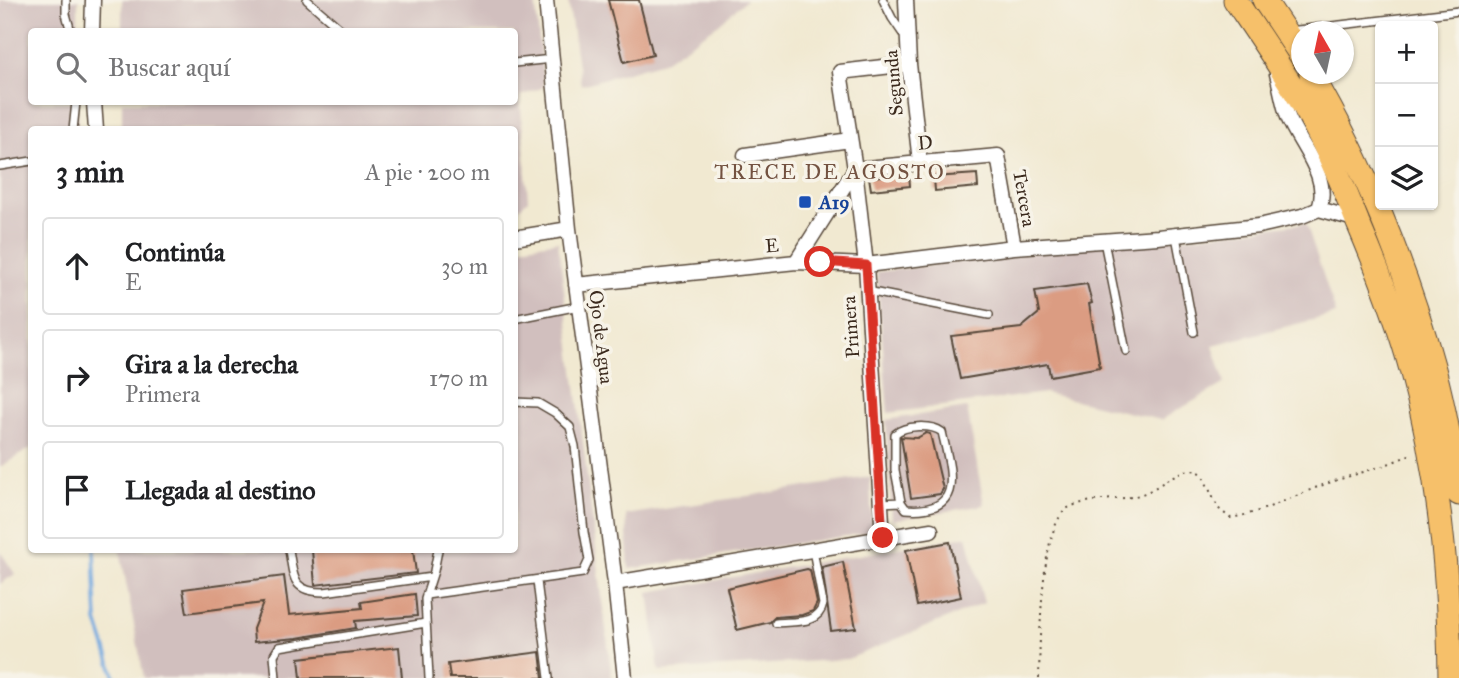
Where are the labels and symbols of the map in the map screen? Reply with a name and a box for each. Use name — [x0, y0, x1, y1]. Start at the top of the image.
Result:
north arrow — [1291, 21, 1354, 84]
street label: Segunda — [879, 48, 909, 117]
street label: D — [917, 130, 934, 155]
district label: TRECE DE AGOSTO — [714, 159, 946, 185]
street label: Tercera — [1008, 168, 1041, 229]
place label: A19 — [817, 191, 849, 215]
marker: A19 — [797, 194, 813, 210]
street label: E — [764, 233, 780, 258]
route start — [804, 246, 835, 277]
street label: Ojo de Agua — [583, 289, 619, 386]
street label: Primera — [837, 294, 864, 359]
route end — [867, 522, 898, 553]

